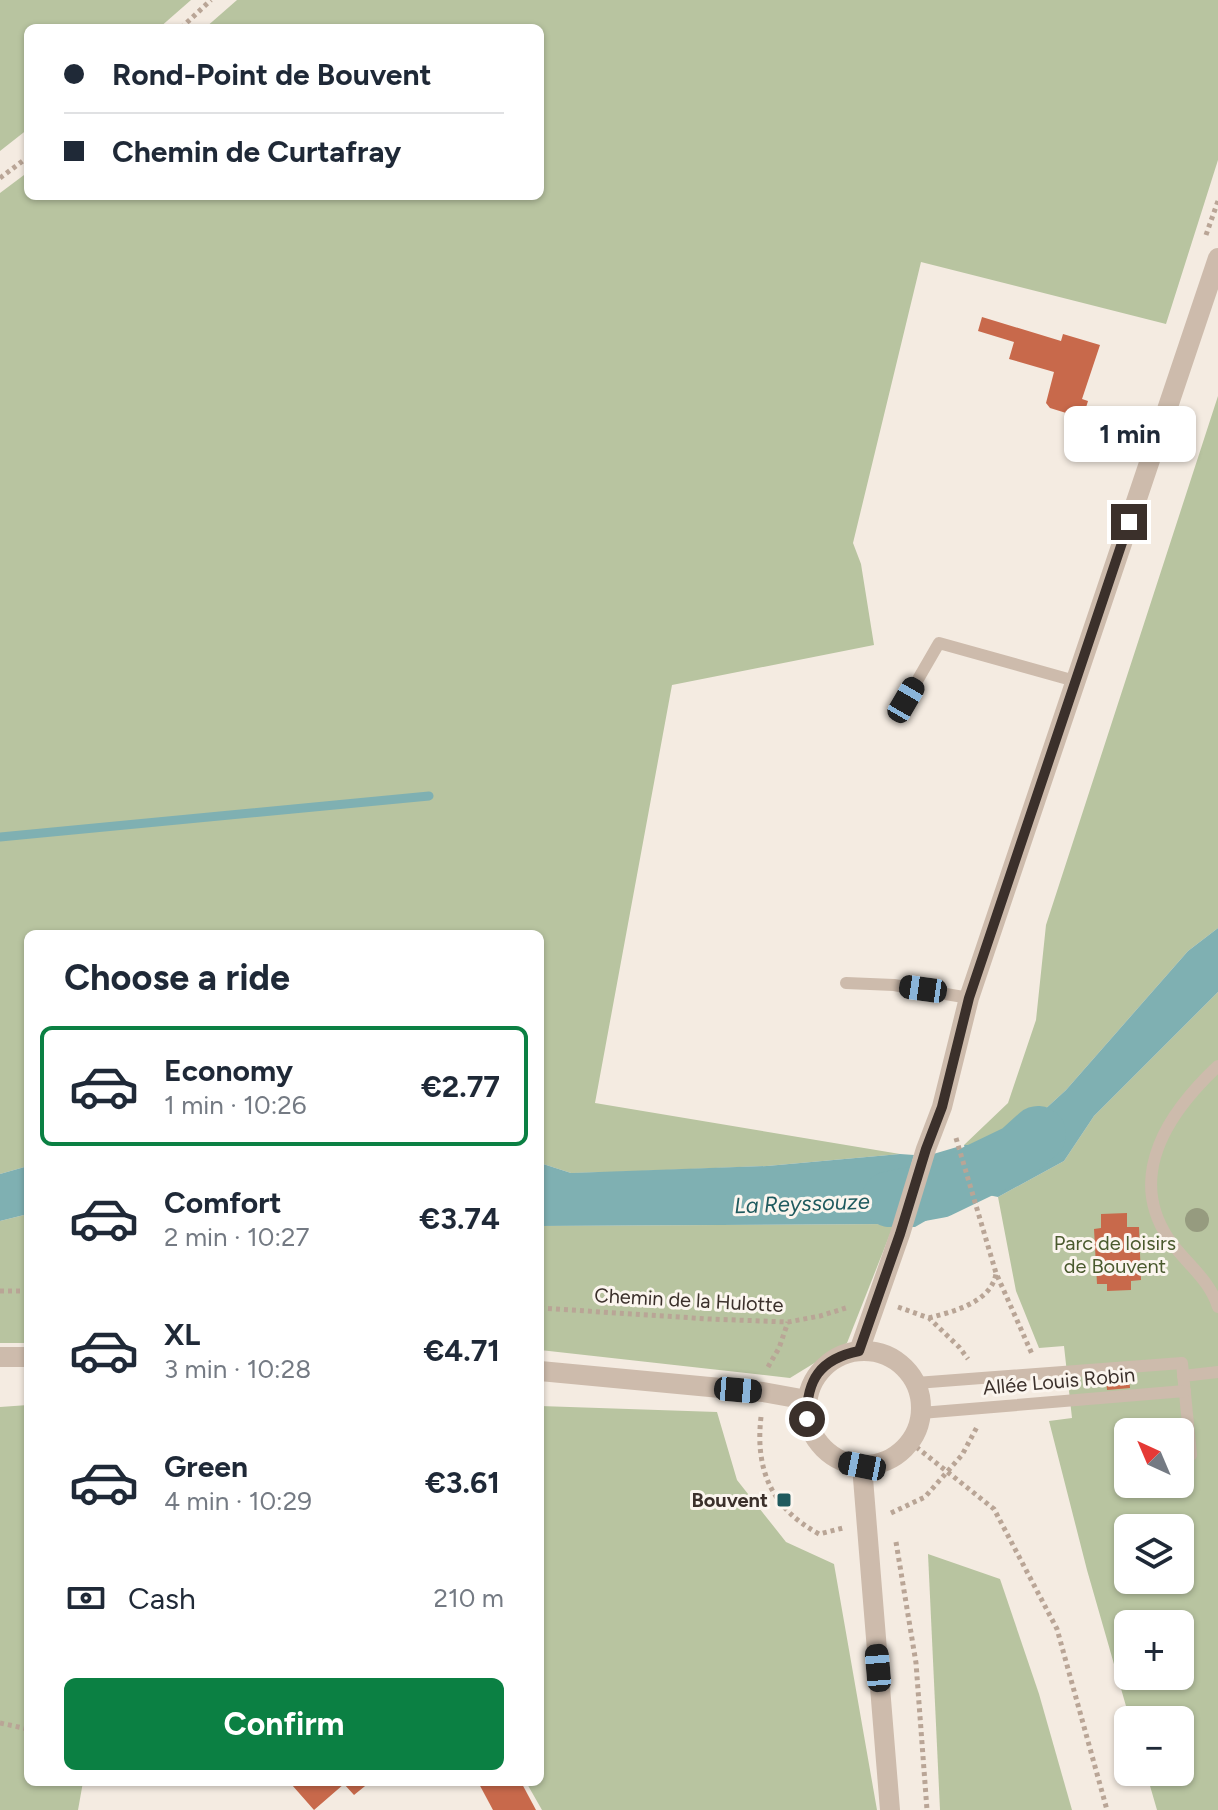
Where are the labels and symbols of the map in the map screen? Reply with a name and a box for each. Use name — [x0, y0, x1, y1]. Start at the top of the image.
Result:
callout: 1 min — [1063, 406, 1195, 462]
route end — [1111, 504, 1147, 540]
car — [884, 673, 928, 727]
car — [898, 974, 948, 1004]
water label: La Reyssouze — [734, 1188, 870, 1219]
park label: Parc de loisirs de Bouvent — [1054, 1231, 1176, 1278]
street label: Chemin de la Hulotte — [594, 1283, 784, 1317]
street label: Allée Louis Robin — [982, 1362, 1136, 1400]
car — [713, 1376, 763, 1404]
route start — [789, 1401, 825, 1437]
north arrow — [1114, 1418, 1194, 1498]
car — [836, 1450, 888, 1482]
place label: Bouvent — [692, 1488, 768, 1512]
marker: Bouvent — [775, 1491, 793, 1509]
car — [864, 1643, 892, 1693]

